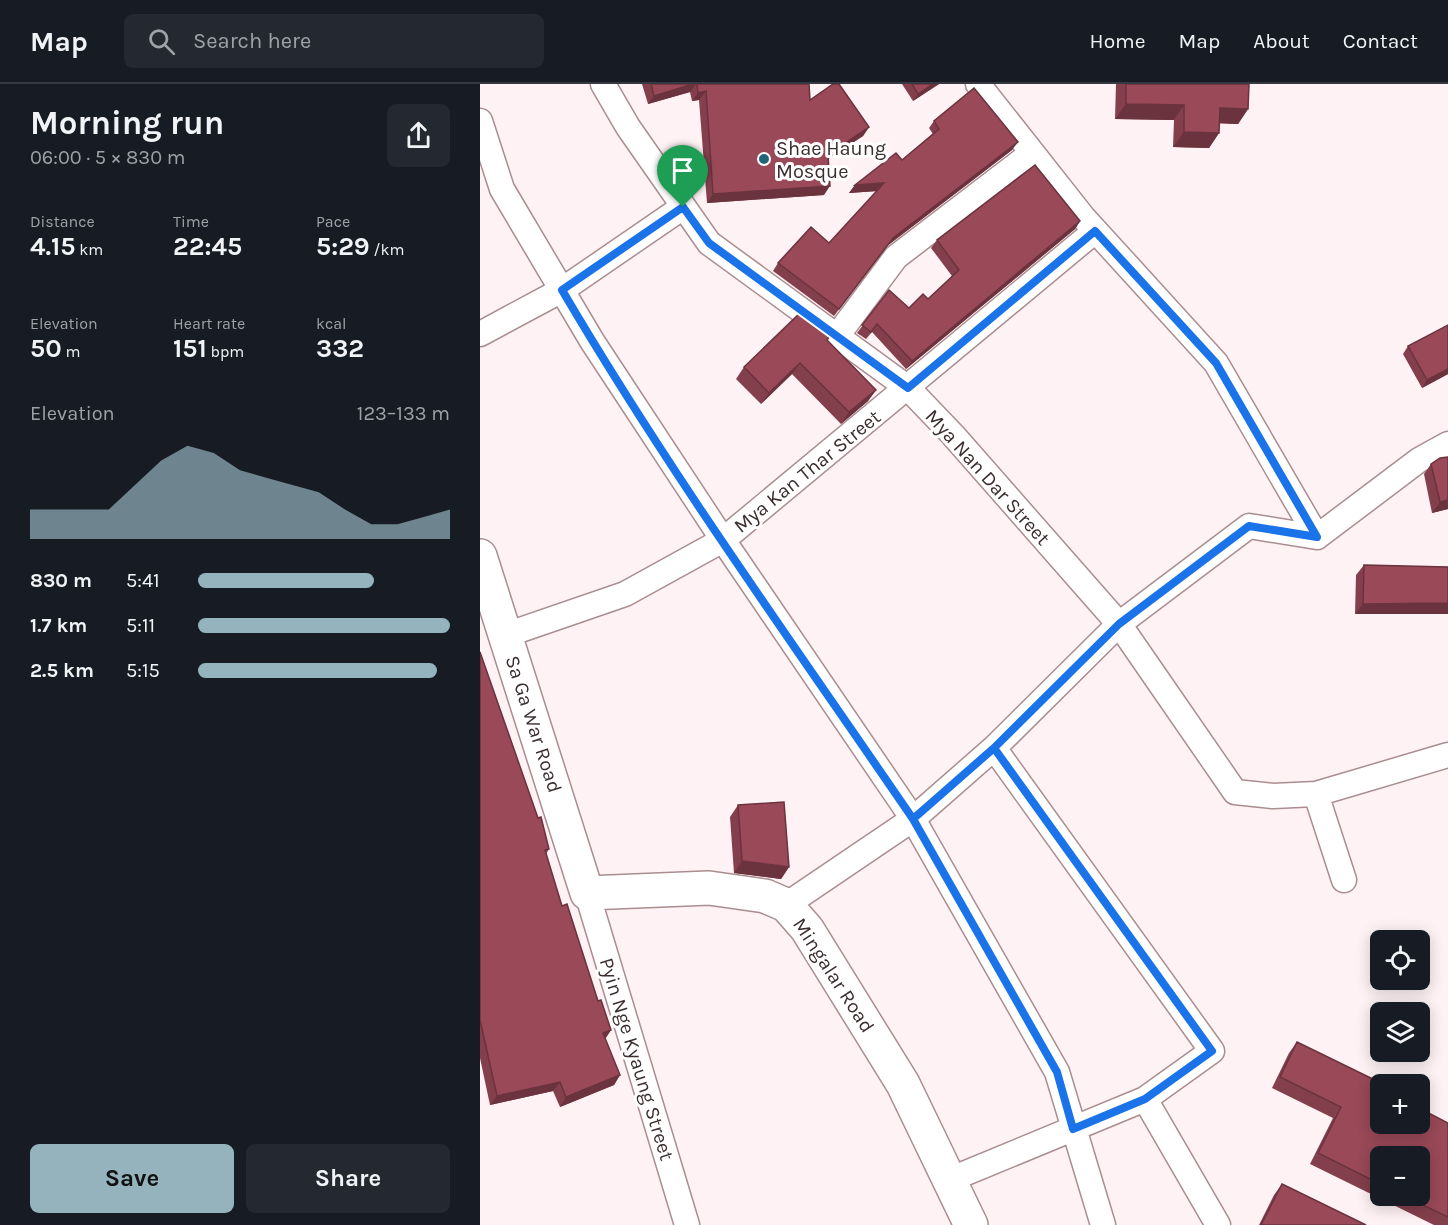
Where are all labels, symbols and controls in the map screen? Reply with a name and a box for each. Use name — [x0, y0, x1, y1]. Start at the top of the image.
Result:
search box — [124, 14, 544, 68]
text: Map — [30, 25, 88, 58]
icon: search — [145, 25, 178, 58]
text: Search here — [193, 28, 311, 54]
text: Home — [1090, 29, 1146, 53]
text: Map — [1179, 29, 1220, 53]
text: About — [1253, 29, 1310, 53]
text: Contact — [1343, 29, 1418, 53]
text: Morning run — [30, 104, 224, 142]
button: share — [387, 104, 450, 167]
place label: Shae Haung Mosque — [776, 137, 886, 183]
pin — [657, 145, 708, 207]
text: 06:00 · 5 × 830 m — [30, 146, 185, 169]
marker: Shae Haung Mosque — [757, 152, 771, 166]
icon: arrive — [666, 154, 699, 187]
text: Distance — [30, 212, 95, 231]
text: Time — [173, 212, 209, 231]
text: Pace — [316, 212, 350, 231]
text: 4.15 — [30, 231, 75, 262]
text: 22:45 — [173, 231, 242, 262]
text: 5:29 — [316, 231, 370, 262]
text: km — [75, 240, 103, 259]
text: /km — [370, 240, 404, 259]
text: Elevation — [30, 314, 98, 333]
text: Heart rate — [173, 314, 245, 333]
text: kcal — [316, 314, 347, 333]
text: 50 — [30, 333, 62, 364]
text: 151 — [173, 333, 207, 364]
text: 332 — [316, 333, 364, 364]
text: m — [62, 342, 80, 361]
text: bpm — [207, 342, 244, 361]
text: Elevation — [30, 402, 115, 425]
text: 123–133 m — [357, 402, 450, 425]
street label: Mya Kan Thar Street — [729, 405, 886, 538]
street label: Mya Nan Dar Street — [921, 405, 1055, 550]
text: 830 m — [30, 569, 92, 592]
text: 5:41 — [126, 569, 160, 592]
text: 1.7 km — [30, 614, 87, 637]
text: 5:11 — [126, 614, 155, 637]
street label: Sa Ga War Road — [501, 653, 567, 796]
text: 2.5 km — [30, 659, 94, 682]
text: 5:15 — [126, 659, 160, 682]
street label: Mingalar Road — [788, 914, 879, 1037]
map controls — [1370, 930, 1430, 1206]
button: locate — [1370, 930, 1430, 990]
street label: Pyin Nge Kyaung Street — [595, 955, 678, 1164]
button: layers — [1370, 1002, 1430, 1062]
button: + — [1370, 1074, 1430, 1134]
button: Save — [30, 1144, 234, 1213]
button: Share — [246, 1144, 450, 1213]
button: − — [1370, 1146, 1430, 1206]

